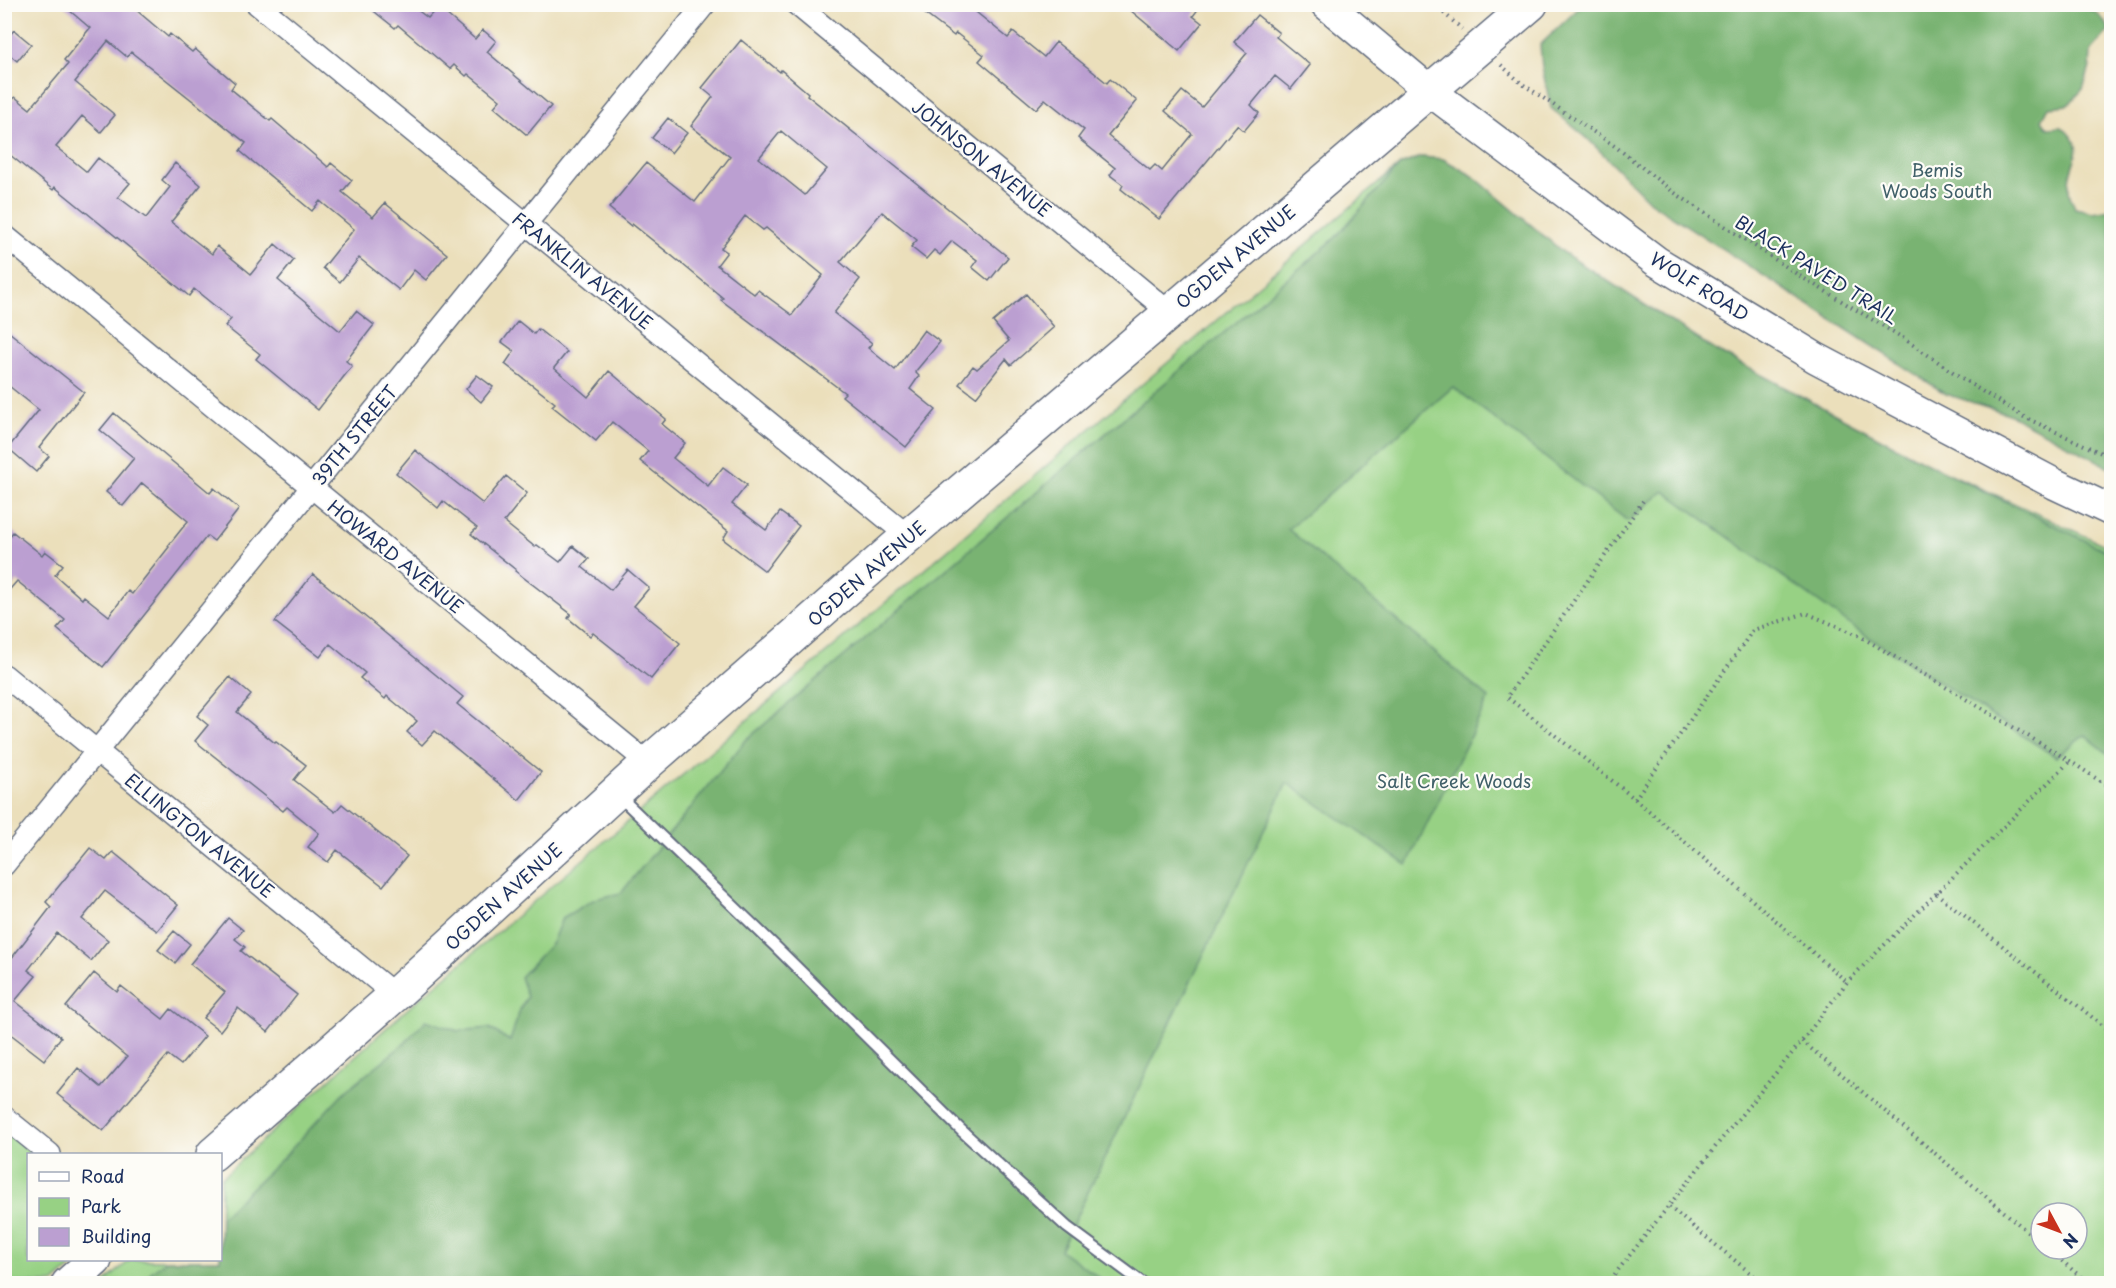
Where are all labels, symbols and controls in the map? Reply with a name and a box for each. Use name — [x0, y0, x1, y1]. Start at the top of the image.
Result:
street label: JOHNSON AVENUE — [906, 93, 1058, 223]
park label: Bemis Woods South — [1882, 156, 1992, 204]
street label: OGDEN AVENUE — [1169, 198, 1301, 314]
street label: FRANKLIN AVENUE — [507, 205, 659, 335]
street label: BLACK PAVED TRAIL — [1730, 208, 1904, 330]
street label: WOLF ROAD — [1645, 245, 1755, 327]
street label: 39TH STREET — [305, 379, 403, 491]
street label: HOWARD AVENUE — [322, 493, 470, 619]
street label: OGDEN AVENUE — [801, 514, 931, 632]
street label: ELLINGTON AVENUE — [120, 766, 280, 904]
park label: Salt Creek Woods — [1377, 767, 1531, 794]
street label: OGDEN AVENUE — [438, 836, 568, 956]
legend — [27, 1153, 222, 1261]
text: Road — [81, 1162, 125, 1189]
text: Park — [81, 1192, 121, 1219]
north arrow — [2029, 1201, 2089, 1261]
text: Building — [81, 1222, 151, 1249]
text: N — [2058, 1229, 2084, 1254]

